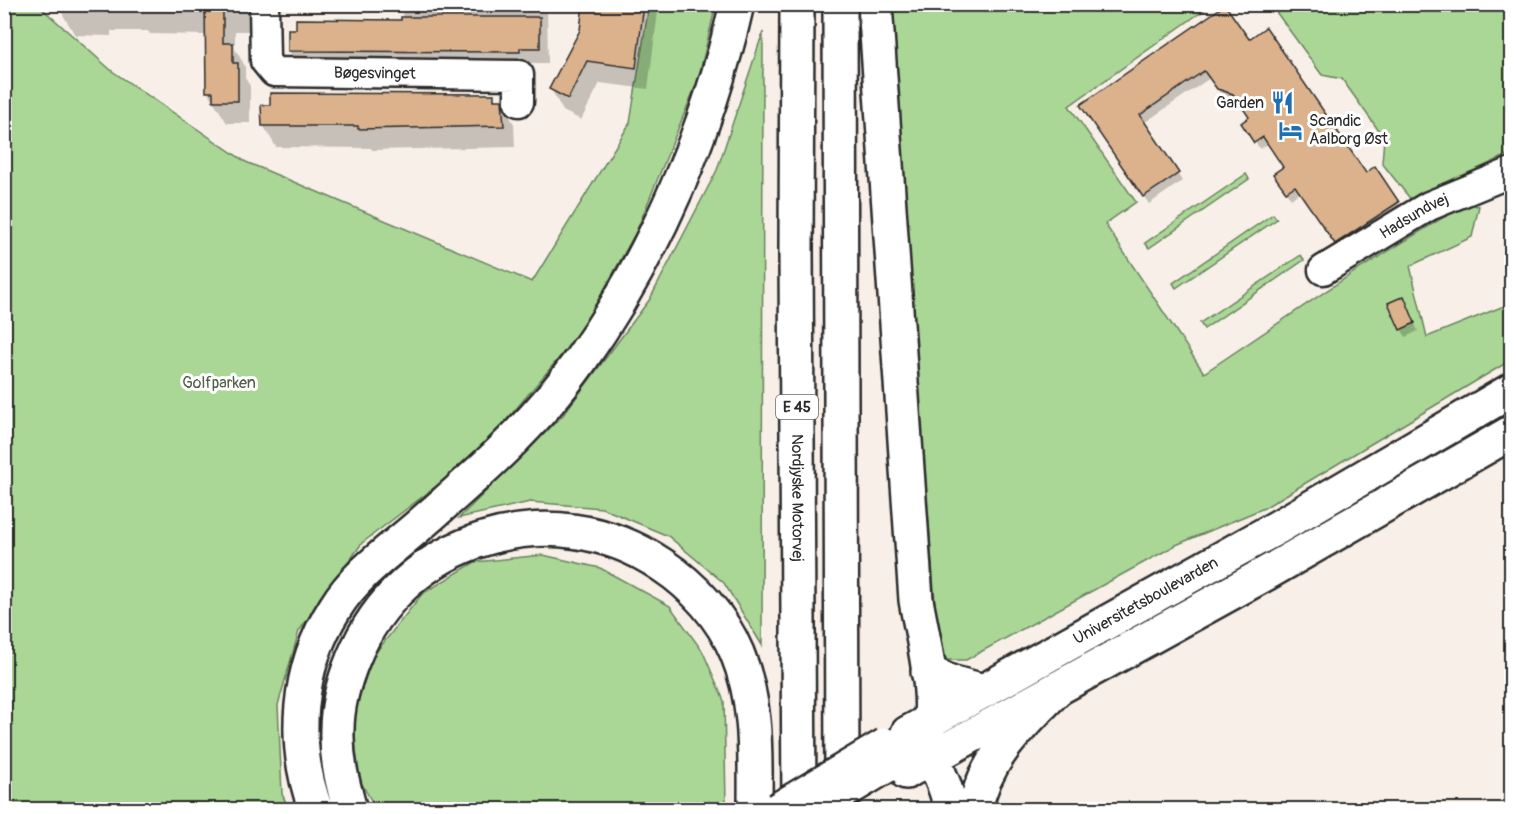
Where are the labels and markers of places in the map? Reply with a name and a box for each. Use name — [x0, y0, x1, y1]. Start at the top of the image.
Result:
restaurant icon: Garden — [1269, 90, 1295, 116]
place label: Garden — [1216, 93, 1264, 113]
place label: Scandic Aalborg Øst — [1309, 111, 1389, 149]
hotel icon: Scandic Aalborg Øst — [1278, 117, 1304, 143]

